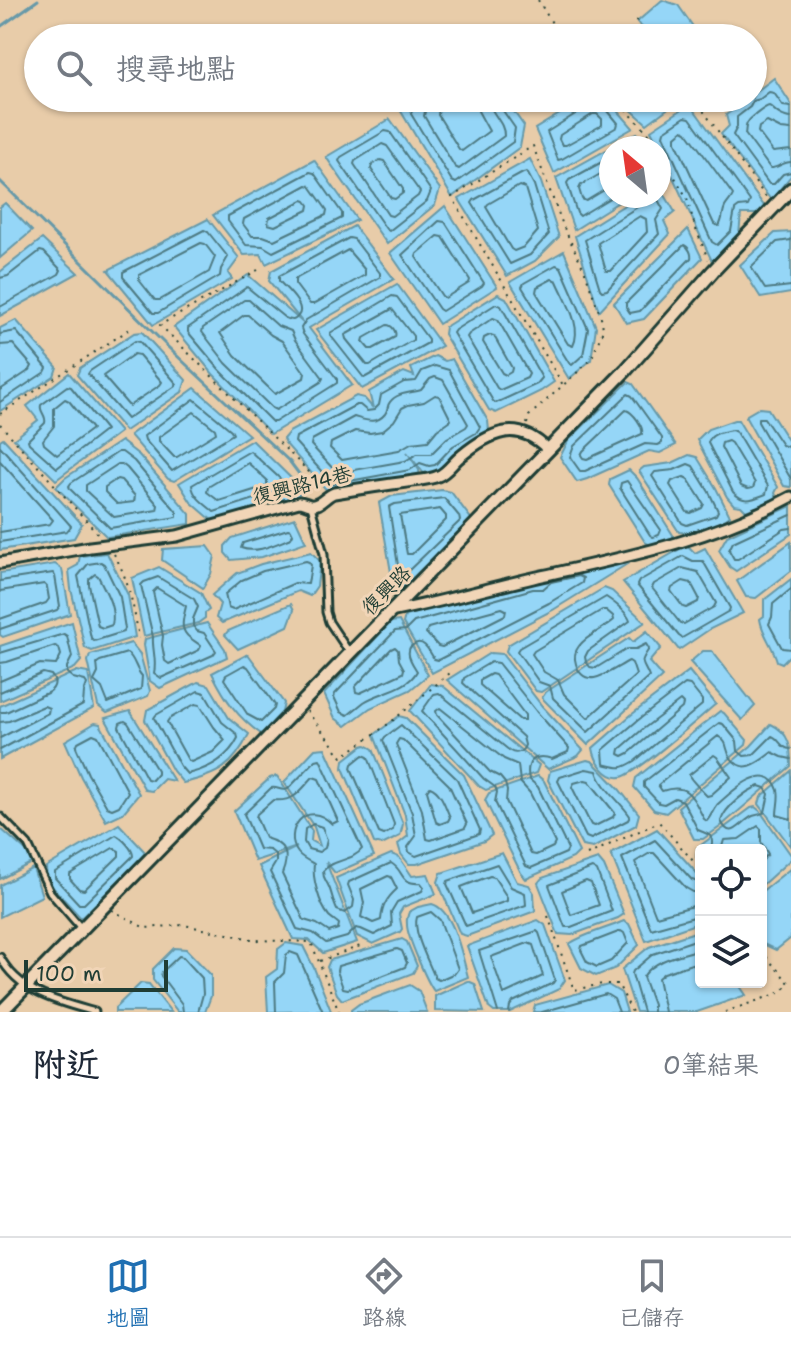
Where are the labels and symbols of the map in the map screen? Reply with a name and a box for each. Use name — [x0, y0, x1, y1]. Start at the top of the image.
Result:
north arrow — [599, 136, 671, 208]
street label: 復興路14巷 — [250, 460, 355, 510]
street label: 復興路 — [356, 559, 417, 620]
scale bar — [24, 956, 168, 992]

